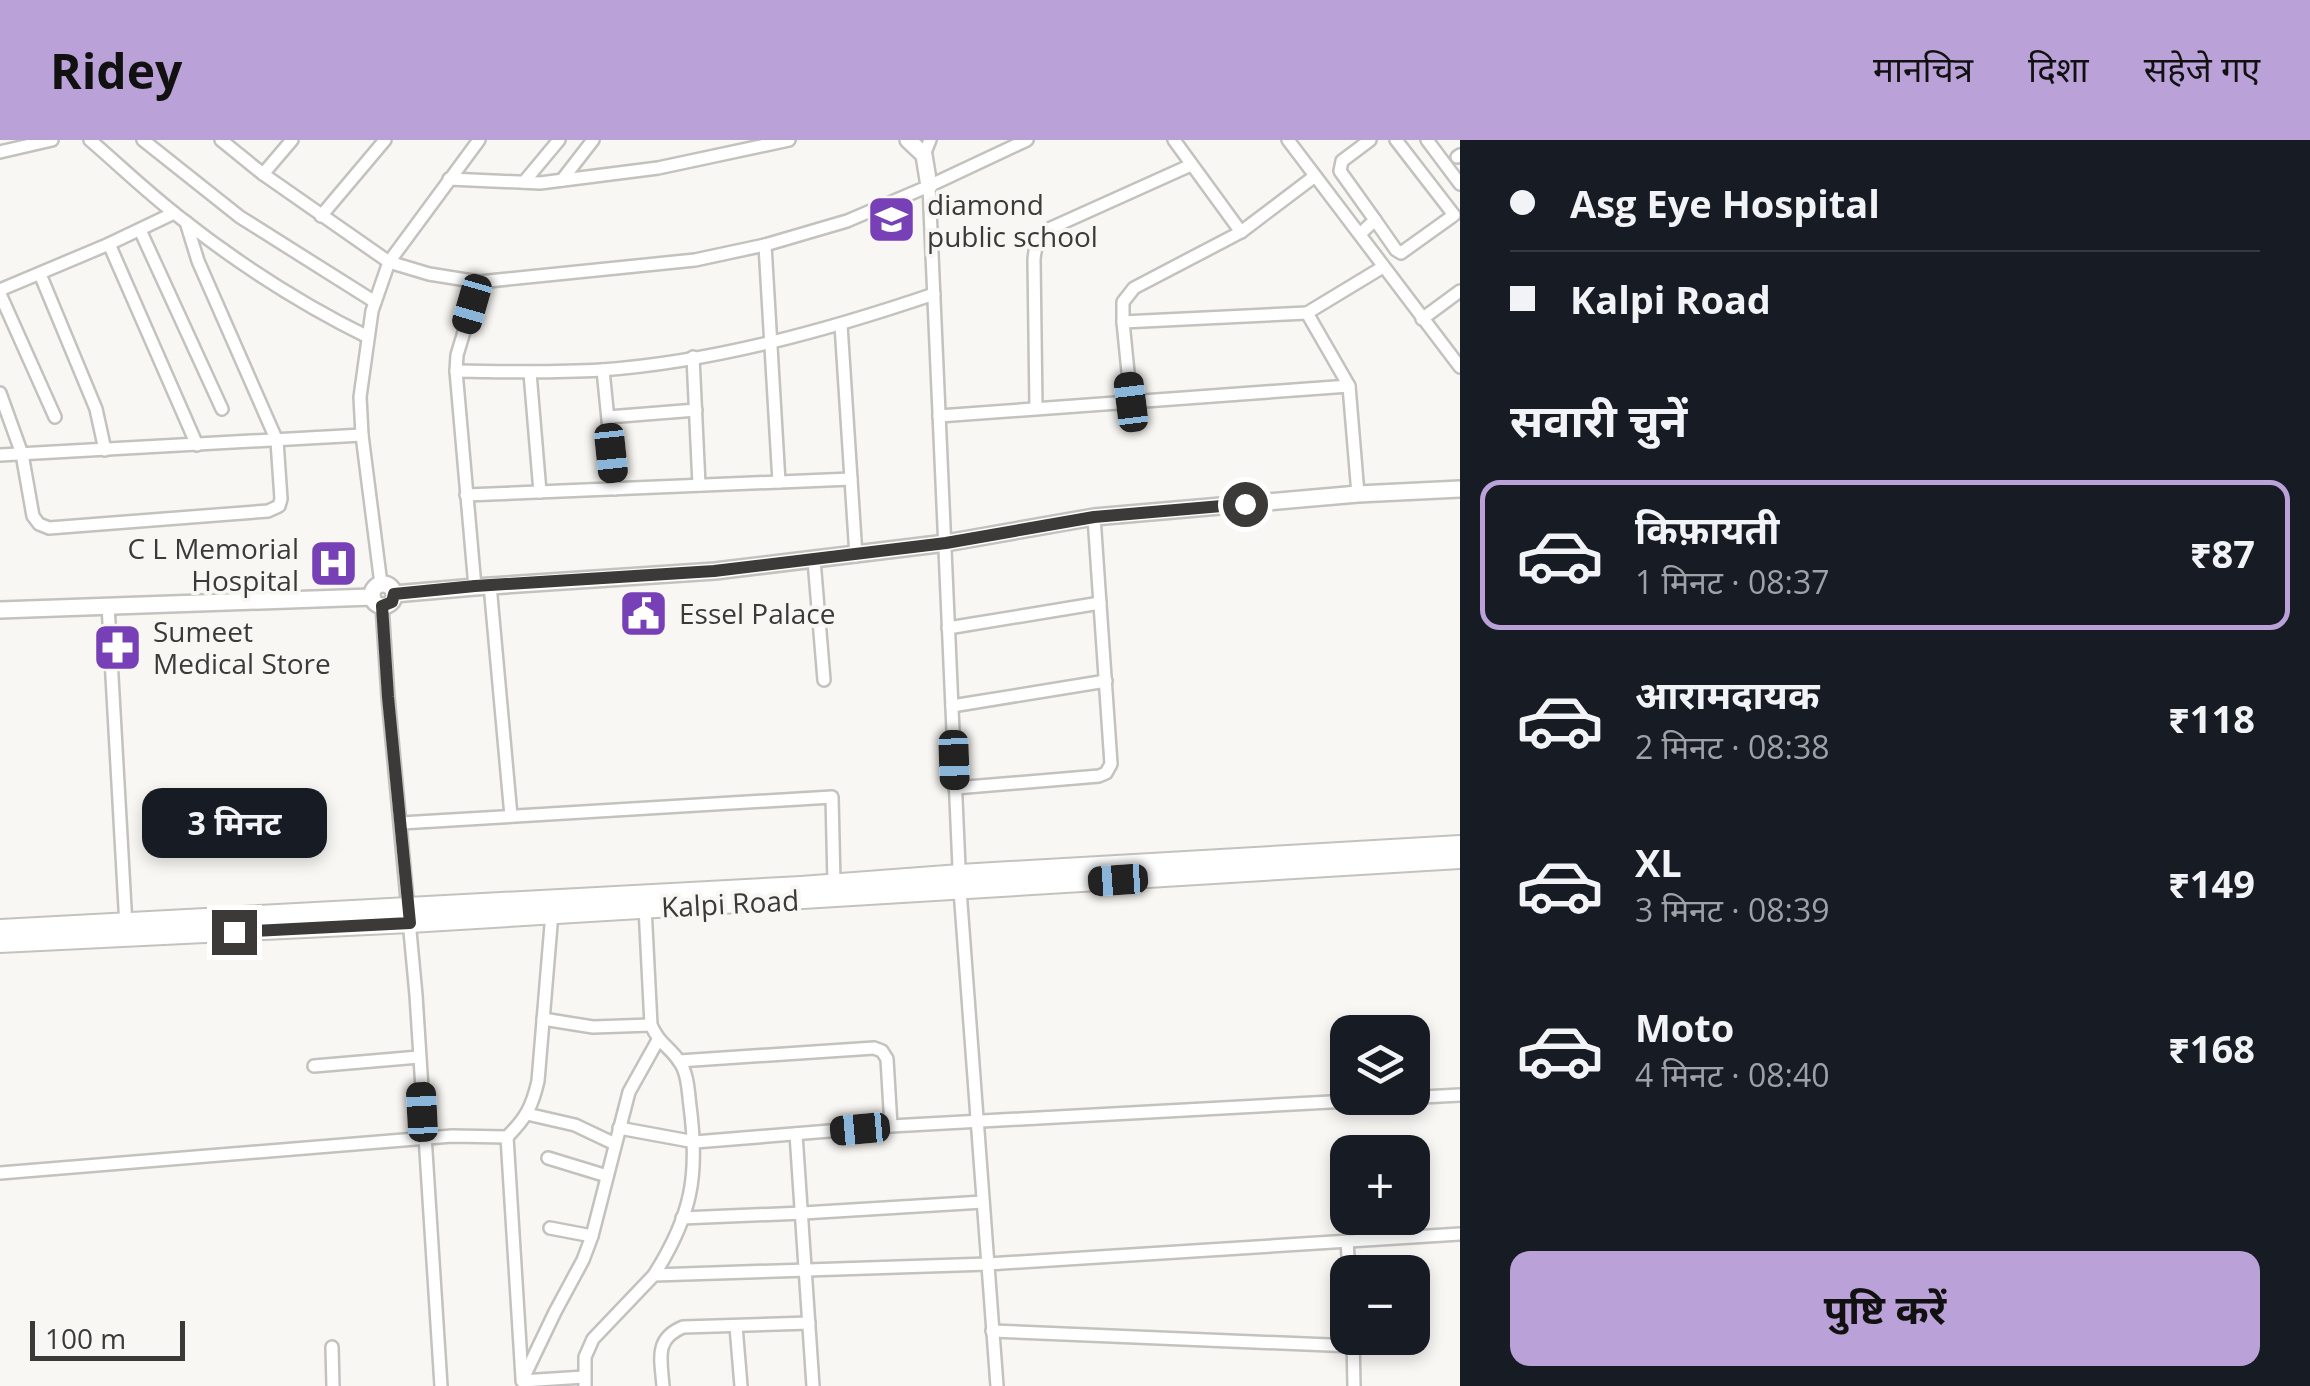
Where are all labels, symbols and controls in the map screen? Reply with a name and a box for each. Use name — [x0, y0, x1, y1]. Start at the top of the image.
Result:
text: Ridey — [50, 38, 182, 103]
text: मानचित्र — [1873, 45, 1973, 92]
text: दिशा — [2028, 45, 2089, 92]
text: सहेजे गए — [2144, 45, 2260, 92]
text: Asg Eye Hospital — [1570, 177, 1880, 229]
place label: diamond public school — [927, 185, 1098, 255]
school or university icon: diamond public school — [866, 194, 918, 246]
car — [449, 271, 495, 337]
text: Kalpi Road — [1570, 273, 1771, 325]
car — [1112, 370, 1150, 434]
text: सवारी चुनें — [1510, 389, 1687, 450]
car — [593, 422, 629, 484]
route start — [1223, 482, 1268, 527]
text: किफ़ायती — [1635, 503, 1779, 555]
icon: car — [1515, 510, 1605, 600]
text: ₹87 — [2190, 527, 2255, 579]
place label: C L Memorial Hospital — [127, 529, 299, 599]
hospital icon: C L Memorial Hospital — [308, 538, 360, 590]
text: 1 मिनट · 08:37 — [1635, 560, 1830, 603]
public building icon: Essel Palace — [618, 587, 670, 639]
place label: Essel Palace — [679, 594, 835, 632]
place label: Sumeet Medical Store — [153, 612, 331, 682]
pharmacy icon: Sumeet Medical Store — [92, 621, 144, 673]
text: आरामदायक — [1635, 668, 1819, 720]
icon: car — [1515, 675, 1605, 765]
text: ₹118 — [2168, 692, 2255, 744]
text: 2 मिनट · 08:38 — [1635, 725, 1830, 768]
car — [938, 729, 970, 791]
callout: 3 मिनट — [142, 787, 326, 857]
text: 3 मिनट — [188, 801, 281, 844]
text: XL — [1635, 836, 1682, 888]
icon: car — [1515, 840, 1605, 930]
text: ₹149 — [2168, 857, 2255, 909]
car — [1087, 863, 1149, 897]
street label: Kalpi Road — [660, 880, 800, 926]
text: 3 मिनट · 08:39 — [1635, 888, 1830, 931]
route end — [212, 910, 257, 955]
text: Moto — [1635, 1001, 1734, 1053]
icon: car — [1515, 1005, 1605, 1095]
map controls — [1330, 1015, 1430, 1355]
button: layers — [1330, 1015, 1430, 1115]
text: ₹168 — [2168, 1022, 2255, 1074]
text: 4 मिनट · 08:40 — [1635, 1053, 1830, 1096]
car — [405, 1081, 439, 1143]
car — [829, 1111, 891, 1147]
button: + — [1330, 1135, 1430, 1235]
button: पुष्टि करें — [1510, 1251, 2260, 1366]
button: − — [1330, 1255, 1430, 1355]
scale bar — [30, 1316, 185, 1360]
text: 100 m — [45, 1319, 126, 1357]

